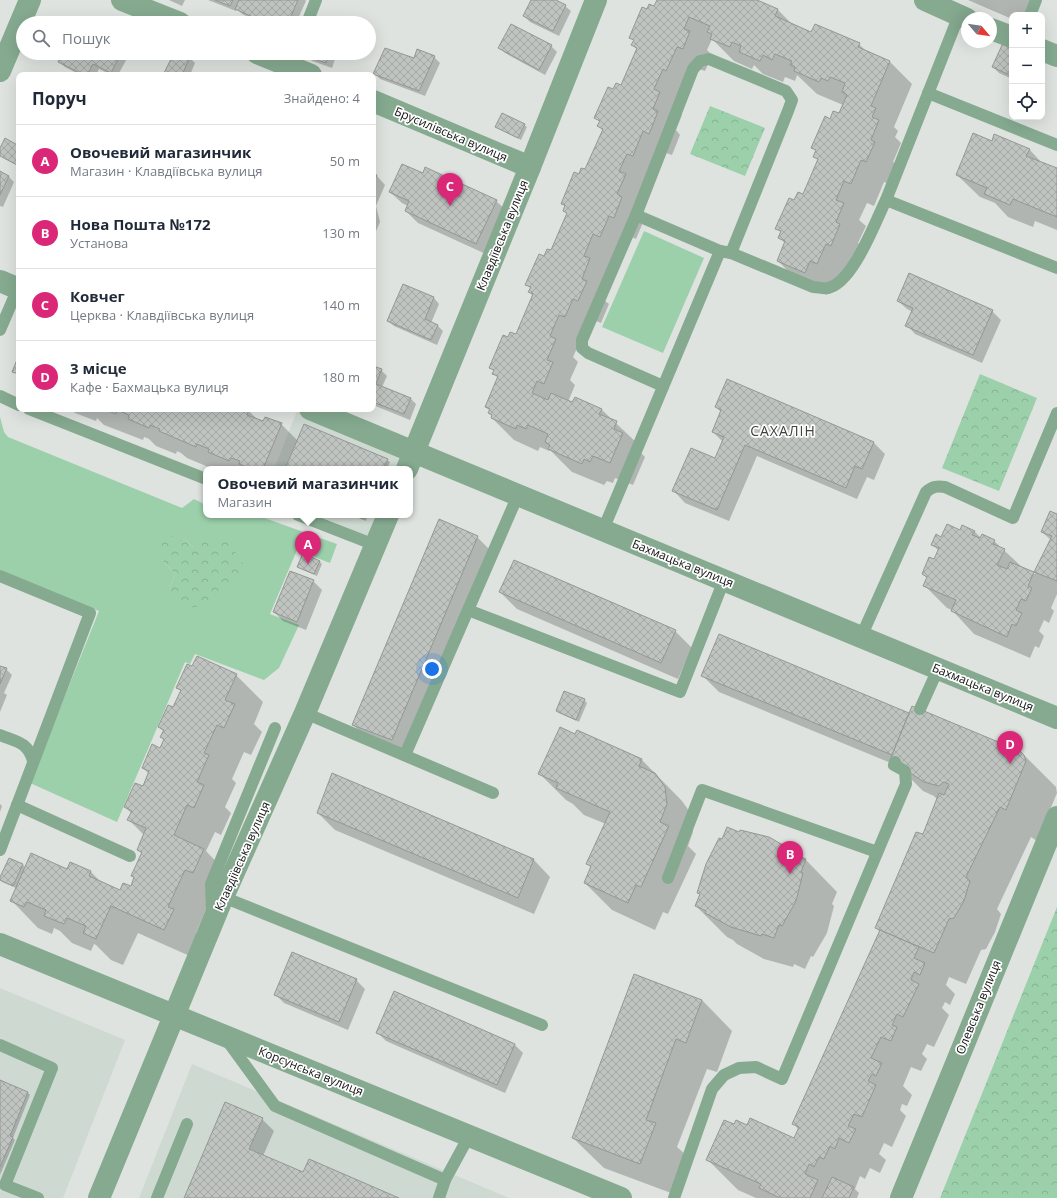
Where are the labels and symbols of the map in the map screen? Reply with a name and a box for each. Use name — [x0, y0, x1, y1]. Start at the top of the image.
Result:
north arrow — [961, 12, 997, 48]
street label: Брусилівська вулиця — [392, 102, 510, 166]
pin: C — [437, 173, 463, 206]
street label: Клавдіївська вулиця — [472, 177, 532, 293]
district label: САХАЛІН — [750, 421, 816, 440]
pin: A — [295, 531, 321, 564]
street label: Бахмацька вулиця — [630, 535, 736, 591]
your location — [422, 659, 442, 679]
street label: Бахмацька вулиця — [930, 659, 1036, 715]
pin: D — [997, 731, 1023, 764]
street label: Клавдіївська вулиця — [210, 799, 274, 913]
pin: B — [777, 841, 803, 874]
street label: Олевська вулиця — [951, 957, 1005, 1057]
street label: Корсунська вулиця — [256, 1042, 366, 1100]

